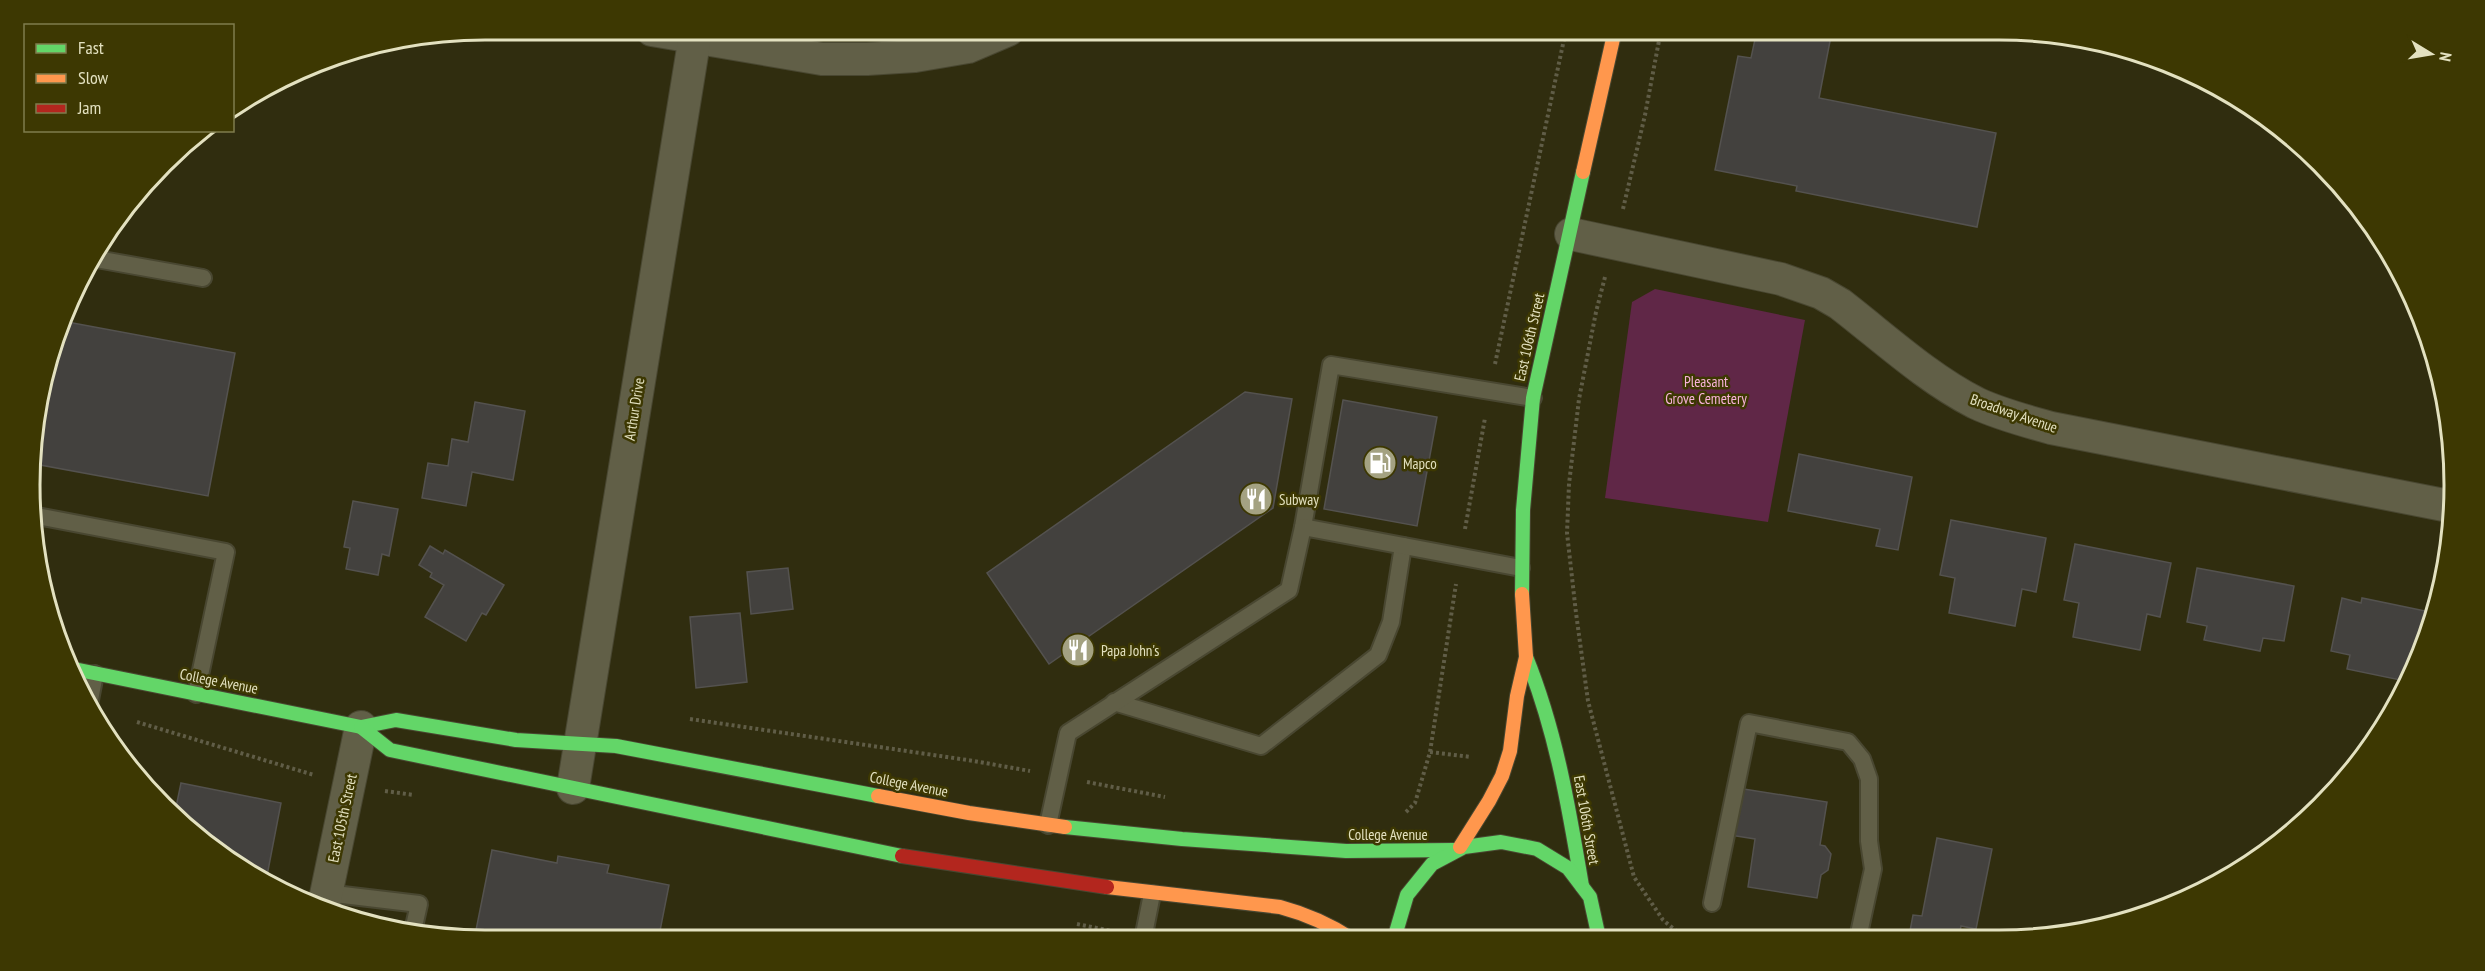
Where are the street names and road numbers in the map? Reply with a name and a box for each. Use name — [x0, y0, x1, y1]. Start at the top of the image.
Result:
street label: East 106th Street — [1510, 291, 1548, 383]
street label: Arthur Drive — [620, 376, 648, 442]
street label: Broadway Avenue — [1968, 389, 2060, 437]
street label: College Avenue — [178, 664, 260, 698]
street label: College Avenue — [868, 767, 950, 801]
street label: East 105th Street — [323, 772, 361, 864]
street label: East 106th Street — [1570, 774, 1604, 866]
street label: College Avenue — [1348, 825, 1428, 844]

